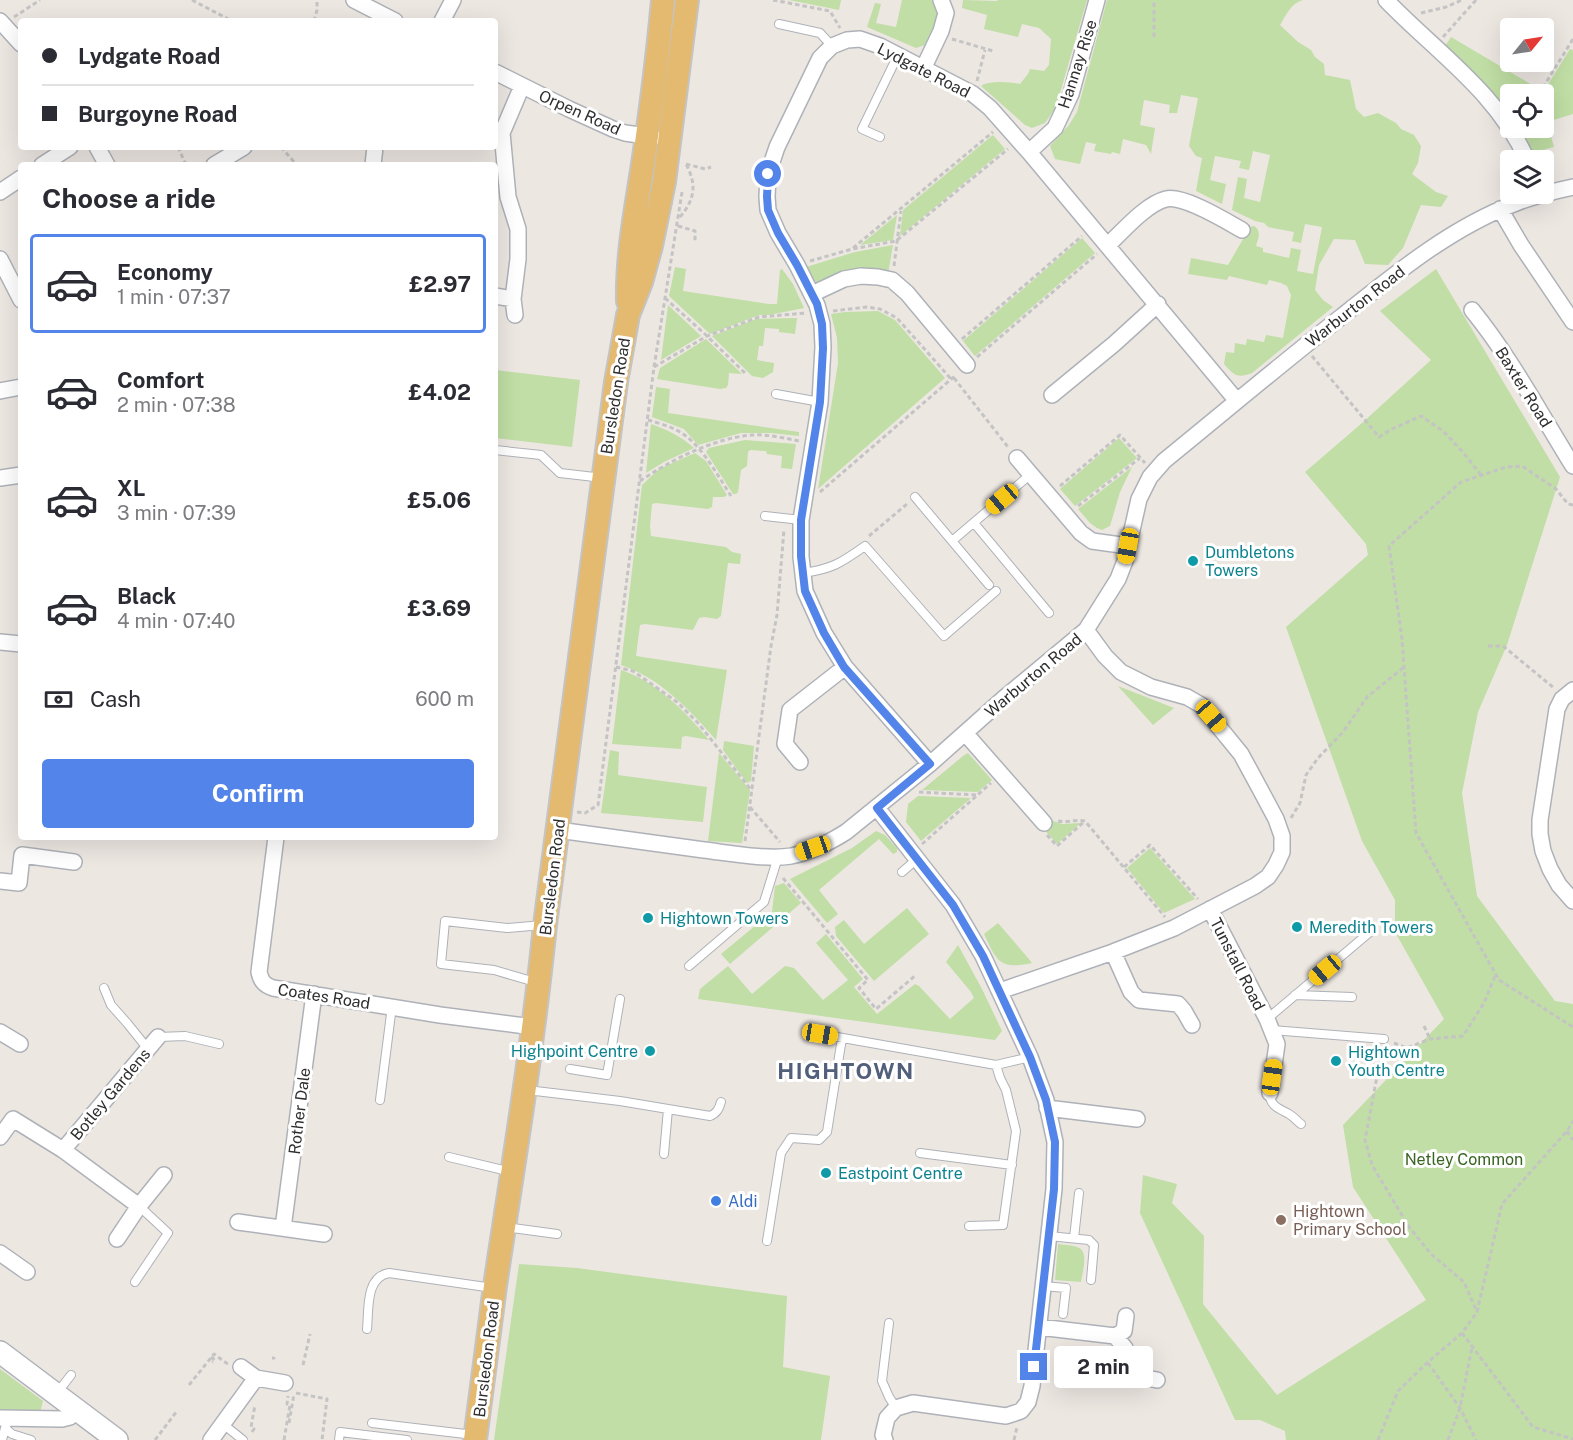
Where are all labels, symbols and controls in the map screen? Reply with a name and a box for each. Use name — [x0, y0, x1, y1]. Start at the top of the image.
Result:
street label: Hannay Rise — [1054, 17, 1101, 111]
north arrow — [1500, 18, 1554, 72]
map controls — [1500, 18, 1554, 204]
street label: Lydgate Road — [874, 39, 973, 102]
text: Lydgate Road — [78, 43, 220, 69]
button: locate — [1500, 84, 1554, 138]
street label: Orpen Road — [536, 86, 624, 139]
text: Burgoyne Road — [78, 101, 237, 127]
button: layers — [1500, 150, 1554, 204]
route start — [754, 160, 781, 187]
text: Choose a ride — [42, 182, 216, 214]
icon: car — [45, 257, 99, 311]
text: Economy — [117, 259, 213, 285]
street label: Warburton Road — [1302, 262, 1409, 351]
text: £2.97 — [409, 271, 471, 297]
text: 1 min · 07:37 — [117, 285, 231, 309]
street label: Bursledon Road — [597, 337, 634, 456]
street label: Baxter Road — [1491, 344, 1556, 431]
icon: car — [45, 365, 99, 419]
text: Comfort — [117, 367, 204, 393]
text: £4.02 — [408, 379, 471, 405]
text: 2 min · 07:38 — [117, 393, 236, 417]
icon: car — [45, 473, 99, 527]
text: XL — [117, 475, 145, 501]
car — [982, 481, 1022, 517]
text: £5.06 — [407, 487, 471, 513]
text: 3 min · 07:39 — [117, 501, 236, 525]
car — [1116, 527, 1140, 565]
place label: Dumbletons Towers — [1205, 543, 1294, 580]
marker: Dumbletons Towers — [1186, 554, 1200, 568]
icon: car — [45, 581, 99, 635]
text: Black — [117, 583, 176, 609]
text: £3.69 — [407, 595, 471, 621]
text: 4 min · 07:40 — [117, 609, 236, 633]
street label: Warburton Road — [981, 629, 1086, 721]
icon: cash — [42, 683, 75, 716]
text: Cash — [90, 686, 141, 712]
text: 600 m — [415, 687, 474, 711]
car — [1192, 697, 1230, 735]
button: Confirm — [42, 759, 474, 828]
street label: Bursledon Road — [536, 818, 569, 937]
car — [793, 834, 833, 862]
place label: Hightown Towers — [660, 909, 789, 928]
marker: Hightown Towers — [641, 911, 655, 925]
street label: Tunstall Road — [1206, 915, 1269, 1014]
place label: Meredith Towers — [1309, 918, 1433, 937]
marker: Meredith Towers — [1290, 920, 1304, 934]
car — [1305, 952, 1345, 988]
street label: Coates Road — [276, 980, 371, 1013]
car — [801, 1022, 839, 1046]
place label: Highpoint Centre — [511, 1042, 638, 1061]
place label: Hightown Youth Centre — [1348, 1043, 1445, 1080]
marker: Highpoint Centre — [643, 1044, 657, 1058]
street label: Botley Gardens — [66, 1045, 154, 1144]
marker: Hightown Youth Centre — [1329, 1054, 1343, 1068]
district label: HIGHTOWN — [777, 1058, 915, 1084]
car — [1261, 1058, 1283, 1096]
street label: Rother Dale — [285, 1067, 314, 1156]
park label: Netley Common — [1405, 1150, 1523, 1169]
place label: Eastpoint Centre — [838, 1164, 963, 1183]
marker: Eastpoint Centre — [819, 1166, 833, 1180]
place label: Aldi — [728, 1192, 757, 1211]
marker: Aldi — [709, 1194, 723, 1208]
place label: Hightown Primary School — [1293, 1202, 1407, 1239]
marker: Hightown Primary School — [1274, 1213, 1288, 1227]
street label: Bursledon Road — [470, 1300, 503, 1419]
callout: 2 min — [1055, 1346, 1154, 1388]
route end — [1020, 1353, 1047, 1380]
text: 2 min — [1077, 1355, 1130, 1379]

